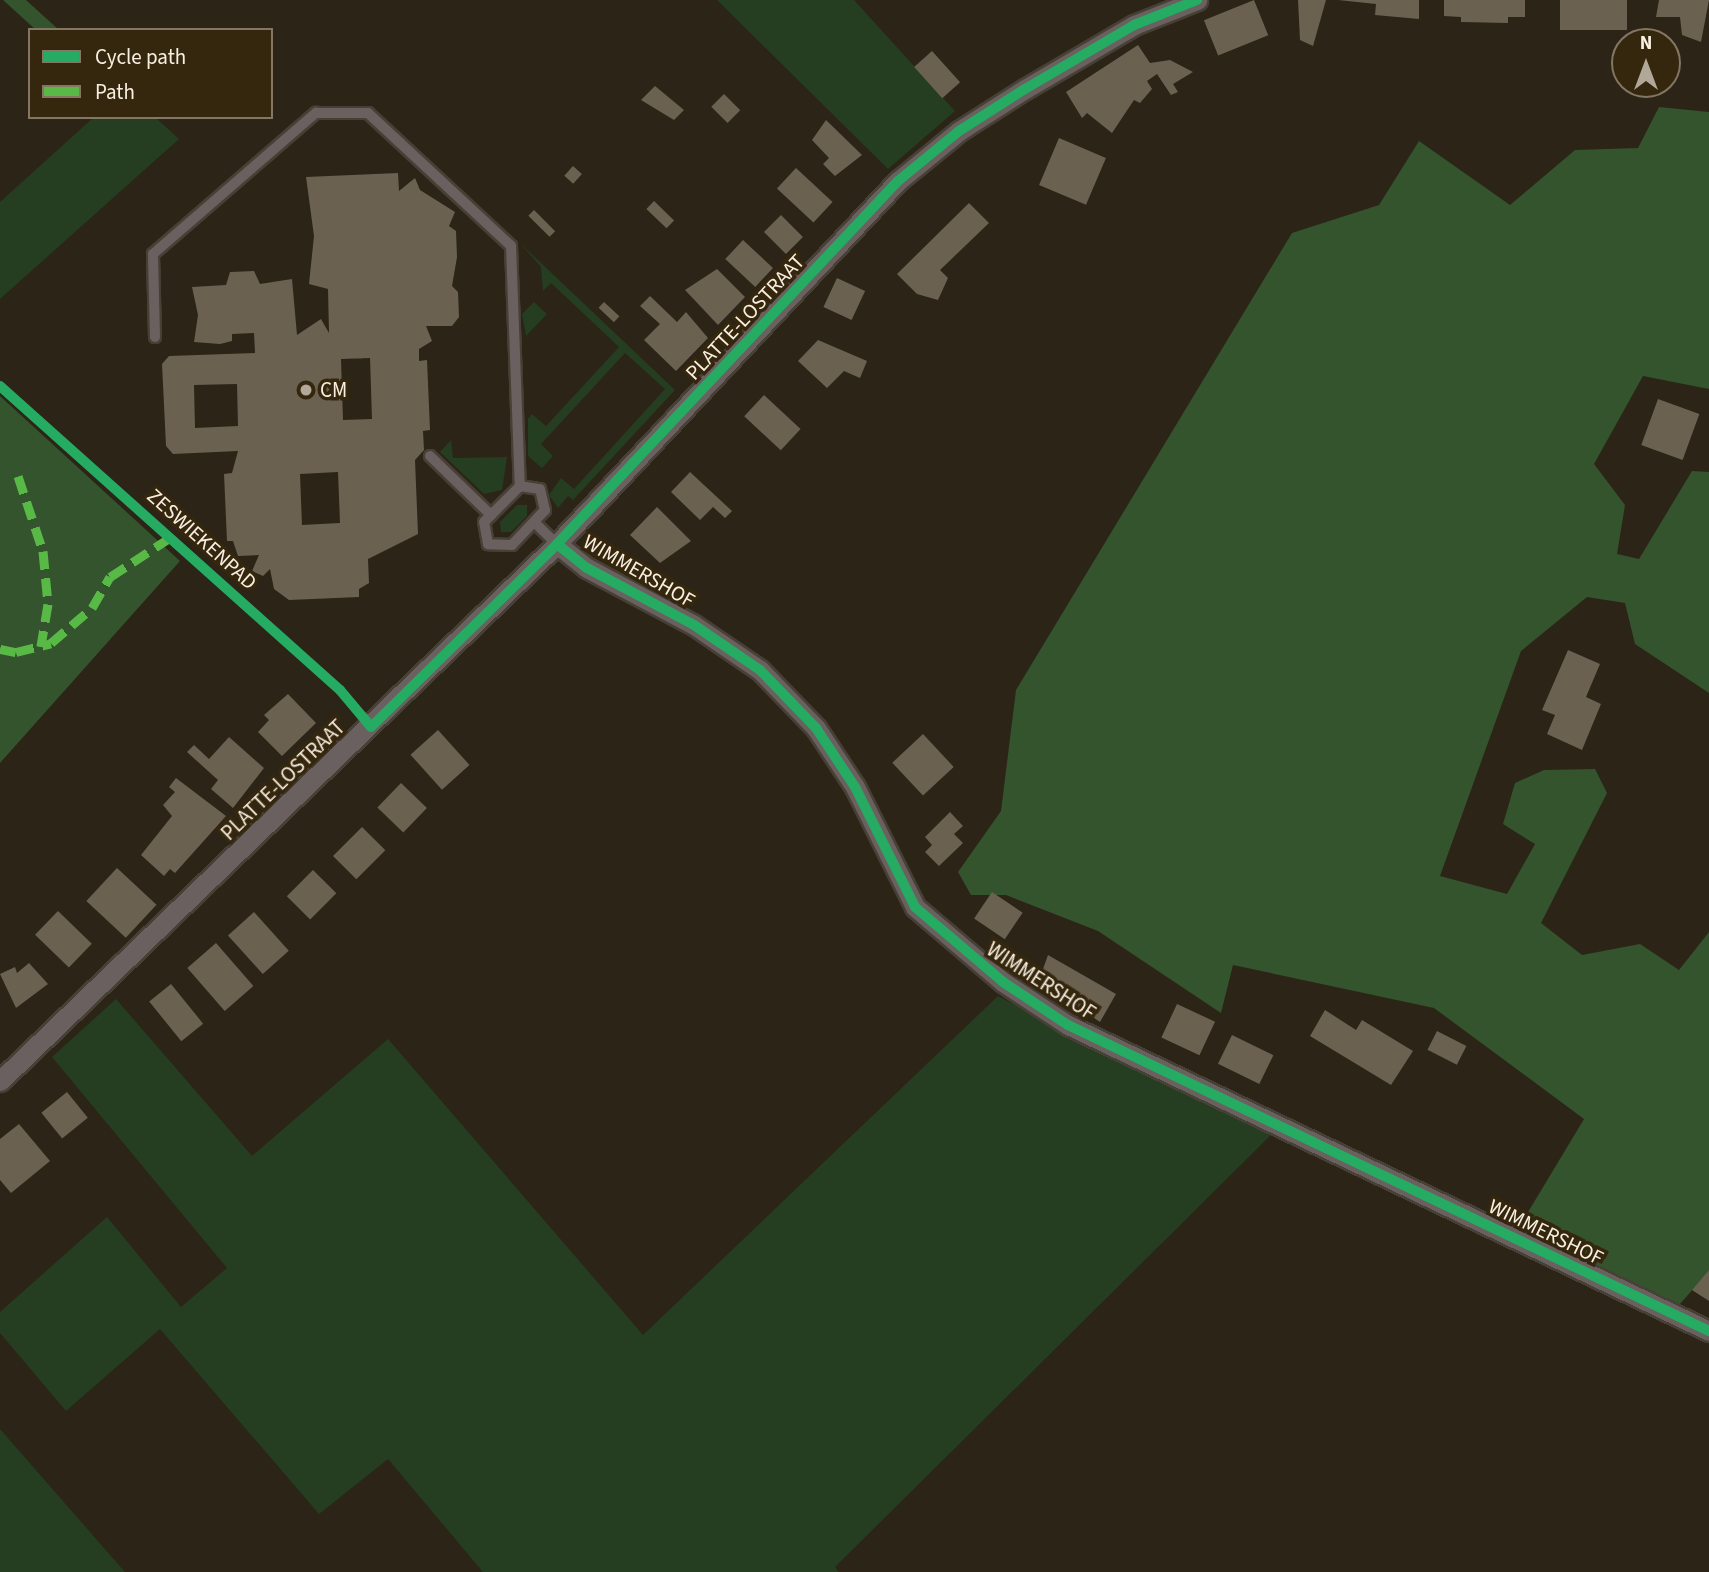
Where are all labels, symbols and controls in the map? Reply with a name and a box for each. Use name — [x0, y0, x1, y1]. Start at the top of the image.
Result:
legend — [28, 28, 273, 119]
north arrow — [1611, 28, 1681, 98]
text: N — [1640, 30, 1652, 57]
text: Cycle path — [95, 42, 186, 72]
text: Path — [95, 77, 135, 107]
street label: PLATTE-LOSTRAAT — [680, 249, 810, 385]
place label: CM — [320, 377, 347, 403]
marker: CM — [298, 382, 314, 398]
street label: ZESWIEKENPAD — [142, 483, 262, 595]
street label: WIMMERSHOF — [579, 529, 699, 613]
street label: PLATTE-LOSTRAAT — [216, 714, 350, 846]
street label: WIMMERSHOF — [982, 937, 1100, 1025]
street label: WIMMERSHOF — [1485, 1193, 1607, 1271]

